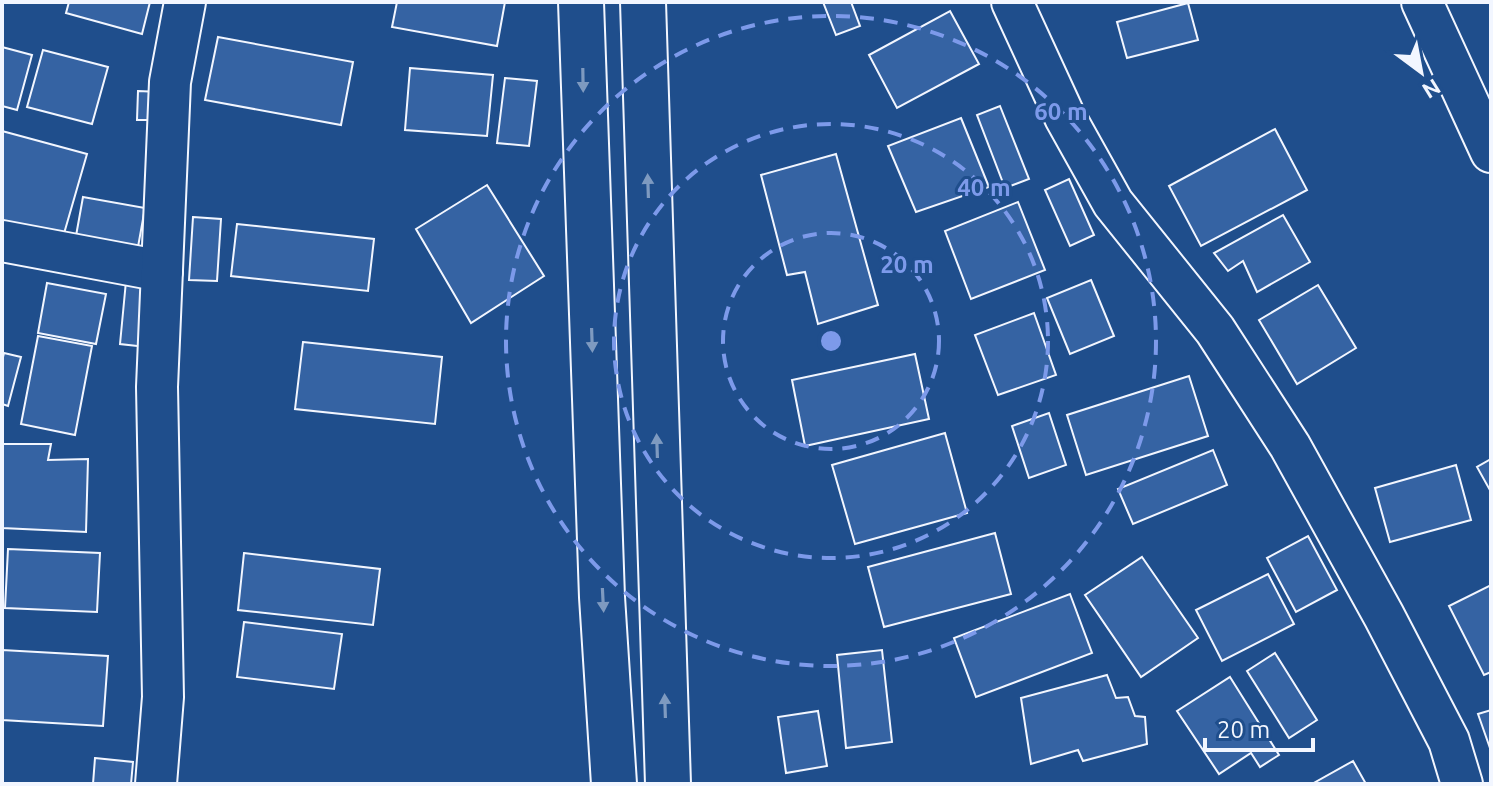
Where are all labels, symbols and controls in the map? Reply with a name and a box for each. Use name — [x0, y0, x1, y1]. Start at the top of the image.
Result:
north arrow — [1381, 32, 1461, 112]
one-way arrow — [576, 68, 589, 93]
text: N — [1418, 74, 1445, 104]
text: 60 m — [1034, 98, 1088, 125]
one-way arrow — [642, 173, 655, 198]
text: 40 m — [957, 174, 1011, 201]
text: 20 m — [880, 251, 934, 278]
centre of rings — [817, 327, 845, 355]
one-way arrow — [586, 328, 599, 353]
one-way arrow — [651, 433, 664, 458]
one-way arrow — [596, 588, 609, 613]
one-way arrow — [659, 693, 672, 718]
scale bar — [1205, 702, 1313, 752]
text: 20 m — [1217, 716, 1270, 743]

